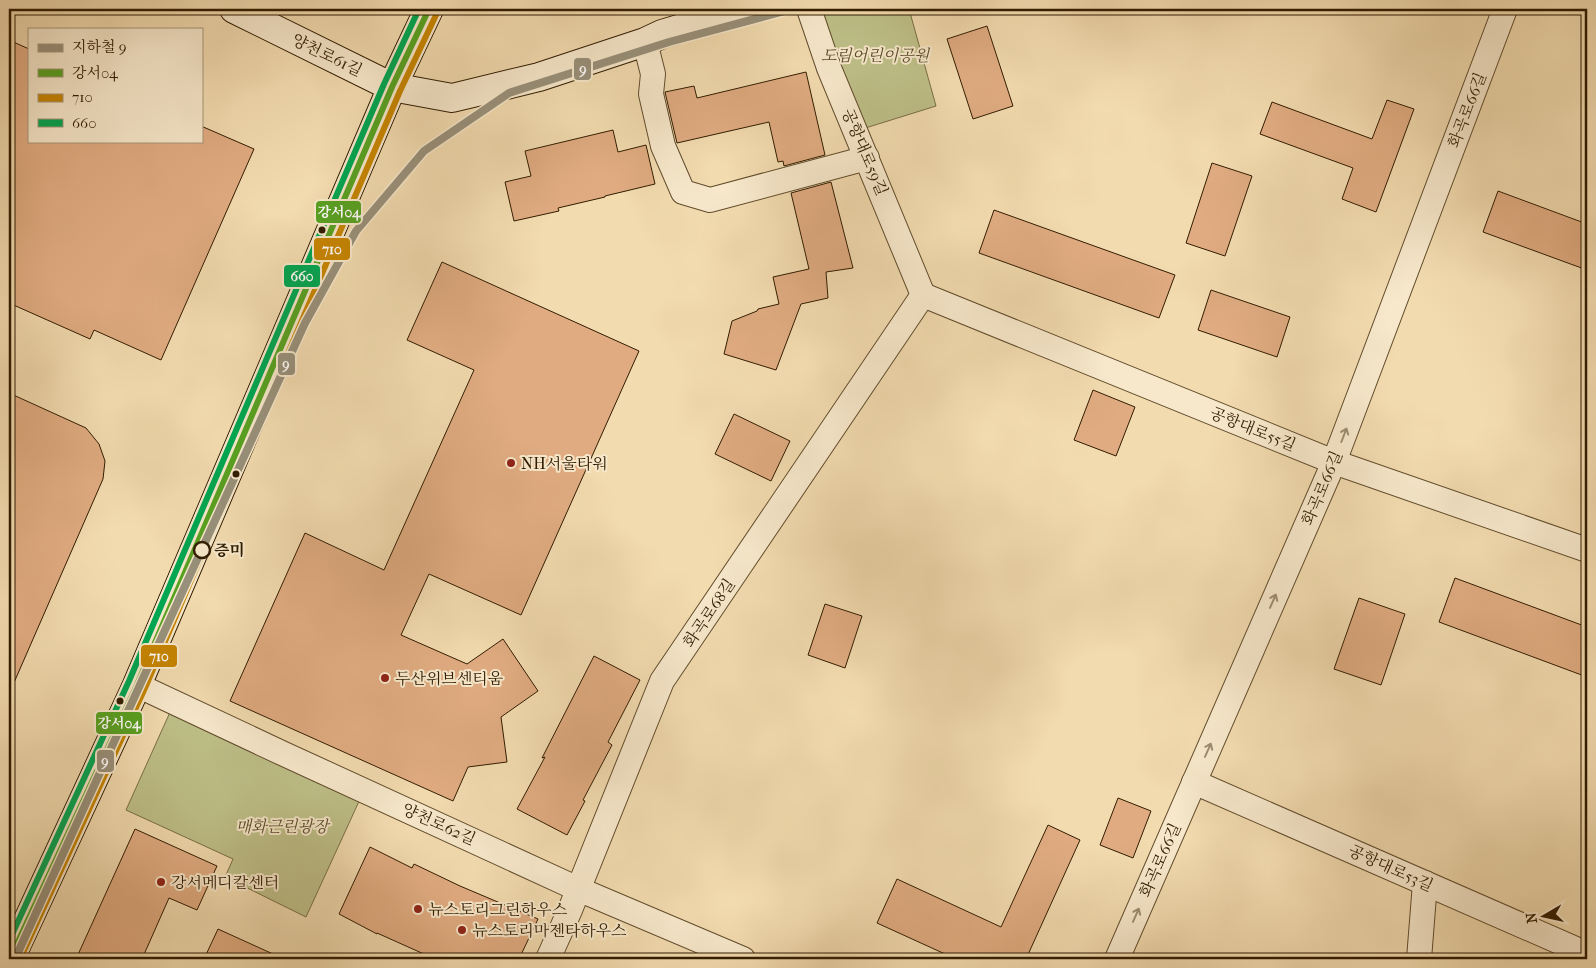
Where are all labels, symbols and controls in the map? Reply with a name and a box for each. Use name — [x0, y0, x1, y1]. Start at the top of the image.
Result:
legend — [28, 28, 202, 142]
street label: 양천로61길 — [289, 30, 365, 80]
text: 지하철 9 — [72, 38, 127, 56]
park label: 도림어린이공원 — [821, 46, 931, 65]
line badge: 9 — [573, 57, 592, 81]
text: 9 — [578, 61, 587, 78]
text: 강서04 — [72, 64, 119, 82]
street label: 화곡로66길 — [1444, 70, 1490, 150]
text: 710 — [72, 88, 93, 106]
street label: 공항대로59길 — [838, 106, 892, 198]
text: 660 — [72, 114, 97, 132]
line badge: 강서04 — [315, 200, 362, 224]
text: 강서04 — [318, 204, 361, 221]
unlabelled marker — [317, 225, 327, 235]
line badge: 710 — [313, 237, 351, 261]
text: 710 — [321, 241, 342, 258]
line badge: 660 — [283, 264, 321, 288]
text: 660 — [291, 268, 314, 285]
line badge: 9 — [277, 352, 296, 376]
text: 9 — [281, 356, 290, 373]
street label: 공항대로55길 — [1207, 403, 1299, 455]
one-way arrow — [1340, 428, 1349, 443]
street label: 화곡로66길 — [1298, 448, 1346, 528]
place label: NH서울타워 — [521, 454, 608, 473]
marker: NH서울타워 — [505, 457, 517, 469]
unlabelled marker — [231, 469, 241, 479]
marker: 증미 — [193, 541, 211, 559]
place label: 증미 — [214, 541, 245, 560]
street label: 화곡로68길 — [679, 575, 739, 651]
one-way arrow — [1269, 594, 1279, 609]
line badge: 710 — [140, 644, 178, 668]
text: 710 — [148, 648, 169, 665]
place label: 두산위브센티움 — [395, 669, 504, 688]
marker: 두산위브센티움 — [379, 672, 391, 684]
unlabelled marker — [115, 696, 125, 706]
line badge: 강서04 — [95, 711, 143, 735]
text: 강서04 — [98, 715, 141, 732]
one-way arrow — [1205, 742, 1214, 757]
line badge: 9 — [96, 749, 115, 773]
text: 9 — [100, 753, 109, 770]
street label: 양천로62길 — [399, 799, 479, 849]
park label: 매화근린광장 — [236, 817, 331, 836]
street label: 화곡로66길 — [1135, 820, 1185, 900]
street label: 공항대로53길 — [1346, 841, 1436, 895]
place label: 강서메디칼센터 — [171, 873, 279, 892]
marker: 강서메디칼센터 — [155, 876, 167, 888]
north arrow — [1518, 890, 1568, 940]
place label: 뉴스토리그린하우스 — [428, 900, 568, 919]
marker: 뉴스토리그린하우스 — [412, 903, 424, 915]
one-way arrow — [1132, 908, 1142, 923]
text: N — [1522, 911, 1541, 925]
place label: 뉴스토리마젠타하우스 — [472, 921, 627, 940]
marker: 뉴스토리마젠타하우스 — [456, 924, 468, 936]

